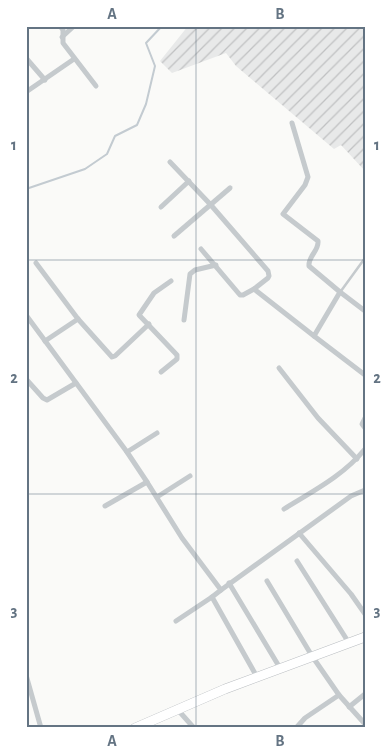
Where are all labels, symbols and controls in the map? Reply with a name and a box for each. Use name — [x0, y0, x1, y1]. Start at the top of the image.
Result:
text: A — [107, 6, 117, 22]
text: B — [275, 6, 285, 22]
text: 1 — [11, 137, 17, 153]
text: 1 — [374, 137, 380, 153]
text: 2 — [10, 370, 18, 386]
text: 2 — [373, 370, 381, 386]
text: 3 — [11, 603, 18, 619]
text: 3 — [374, 603, 381, 619]
text: A — [107, 733, 117, 749]
text: B — [275, 733, 285, 749]

